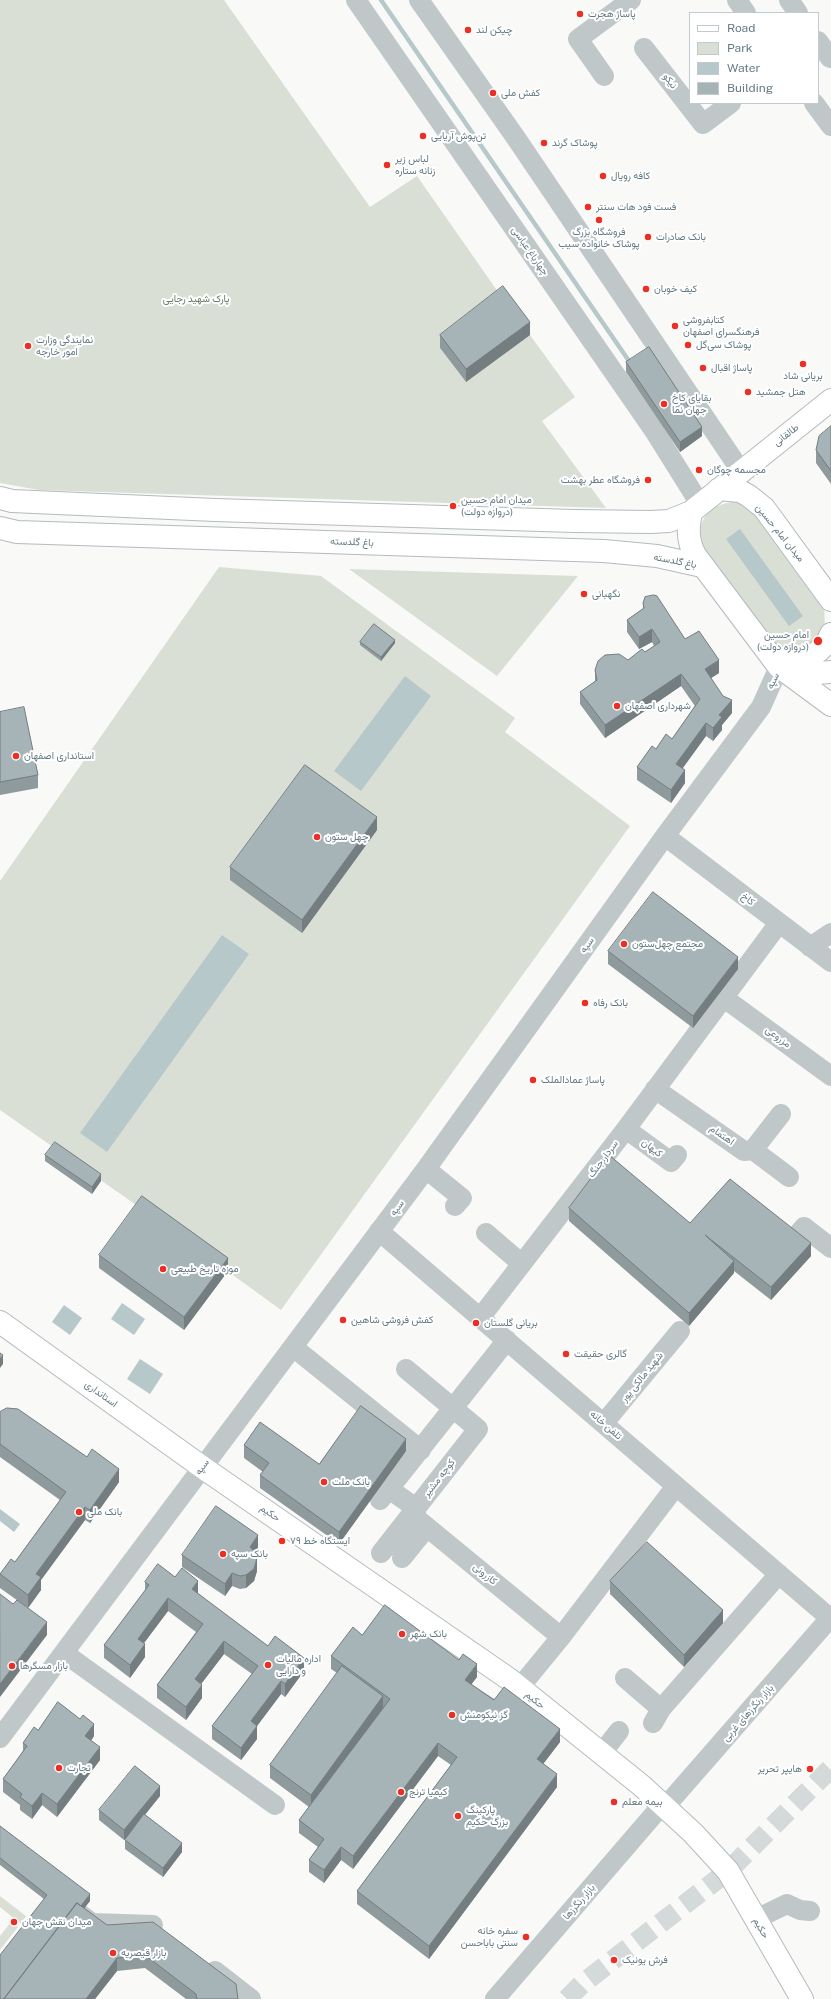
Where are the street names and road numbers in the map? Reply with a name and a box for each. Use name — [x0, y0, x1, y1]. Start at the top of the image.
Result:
street label: نیکو — [660, 71, 680, 91]
street label: چهارباغ عباسی — [509, 224, 551, 278]
street label: طالقانی — [771, 421, 801, 449]
street label: میدان امام حسین — [753, 502, 807, 564]
street label: باغ گلدسته — [330, 535, 374, 549]
street label: باغ گلدسته — [652, 551, 698, 571]
street label: سپه — [764, 671, 782, 691]
street label: کاخ — [739, 890, 757, 908]
street label: سپه — [577, 935, 597, 955]
street label: مزروعی — [763, 1024, 793, 1050]
street label: اهتمام — [707, 1122, 737, 1148]
street label: کیهان — [639, 1136, 665, 1160]
street label: سردار جنگ — [585, 1138, 621, 1180]
street label: سپه — [387, 1198, 407, 1218]
street label: شهید مالکی پور — [618, 1350, 666, 1404]
street label: استانداری — [82, 1378, 120, 1410]
street label: تلفن خانه — [588, 1408, 624, 1442]
street label: سپه — [192, 1457, 212, 1477]
street label: كوچه مشير — [420, 1457, 458, 1499]
street label: حکیم — [258, 1502, 282, 1524]
street label: کازرونی — [471, 1561, 499, 1587]
street label: بازار رنگرزهای غربی — [720, 1682, 776, 1744]
street label: حکیم — [523, 1688, 547, 1712]
street label: بازار رنگرزها — [560, 1882, 598, 1922]
street label: حکیم — [750, 1916, 772, 1940]

